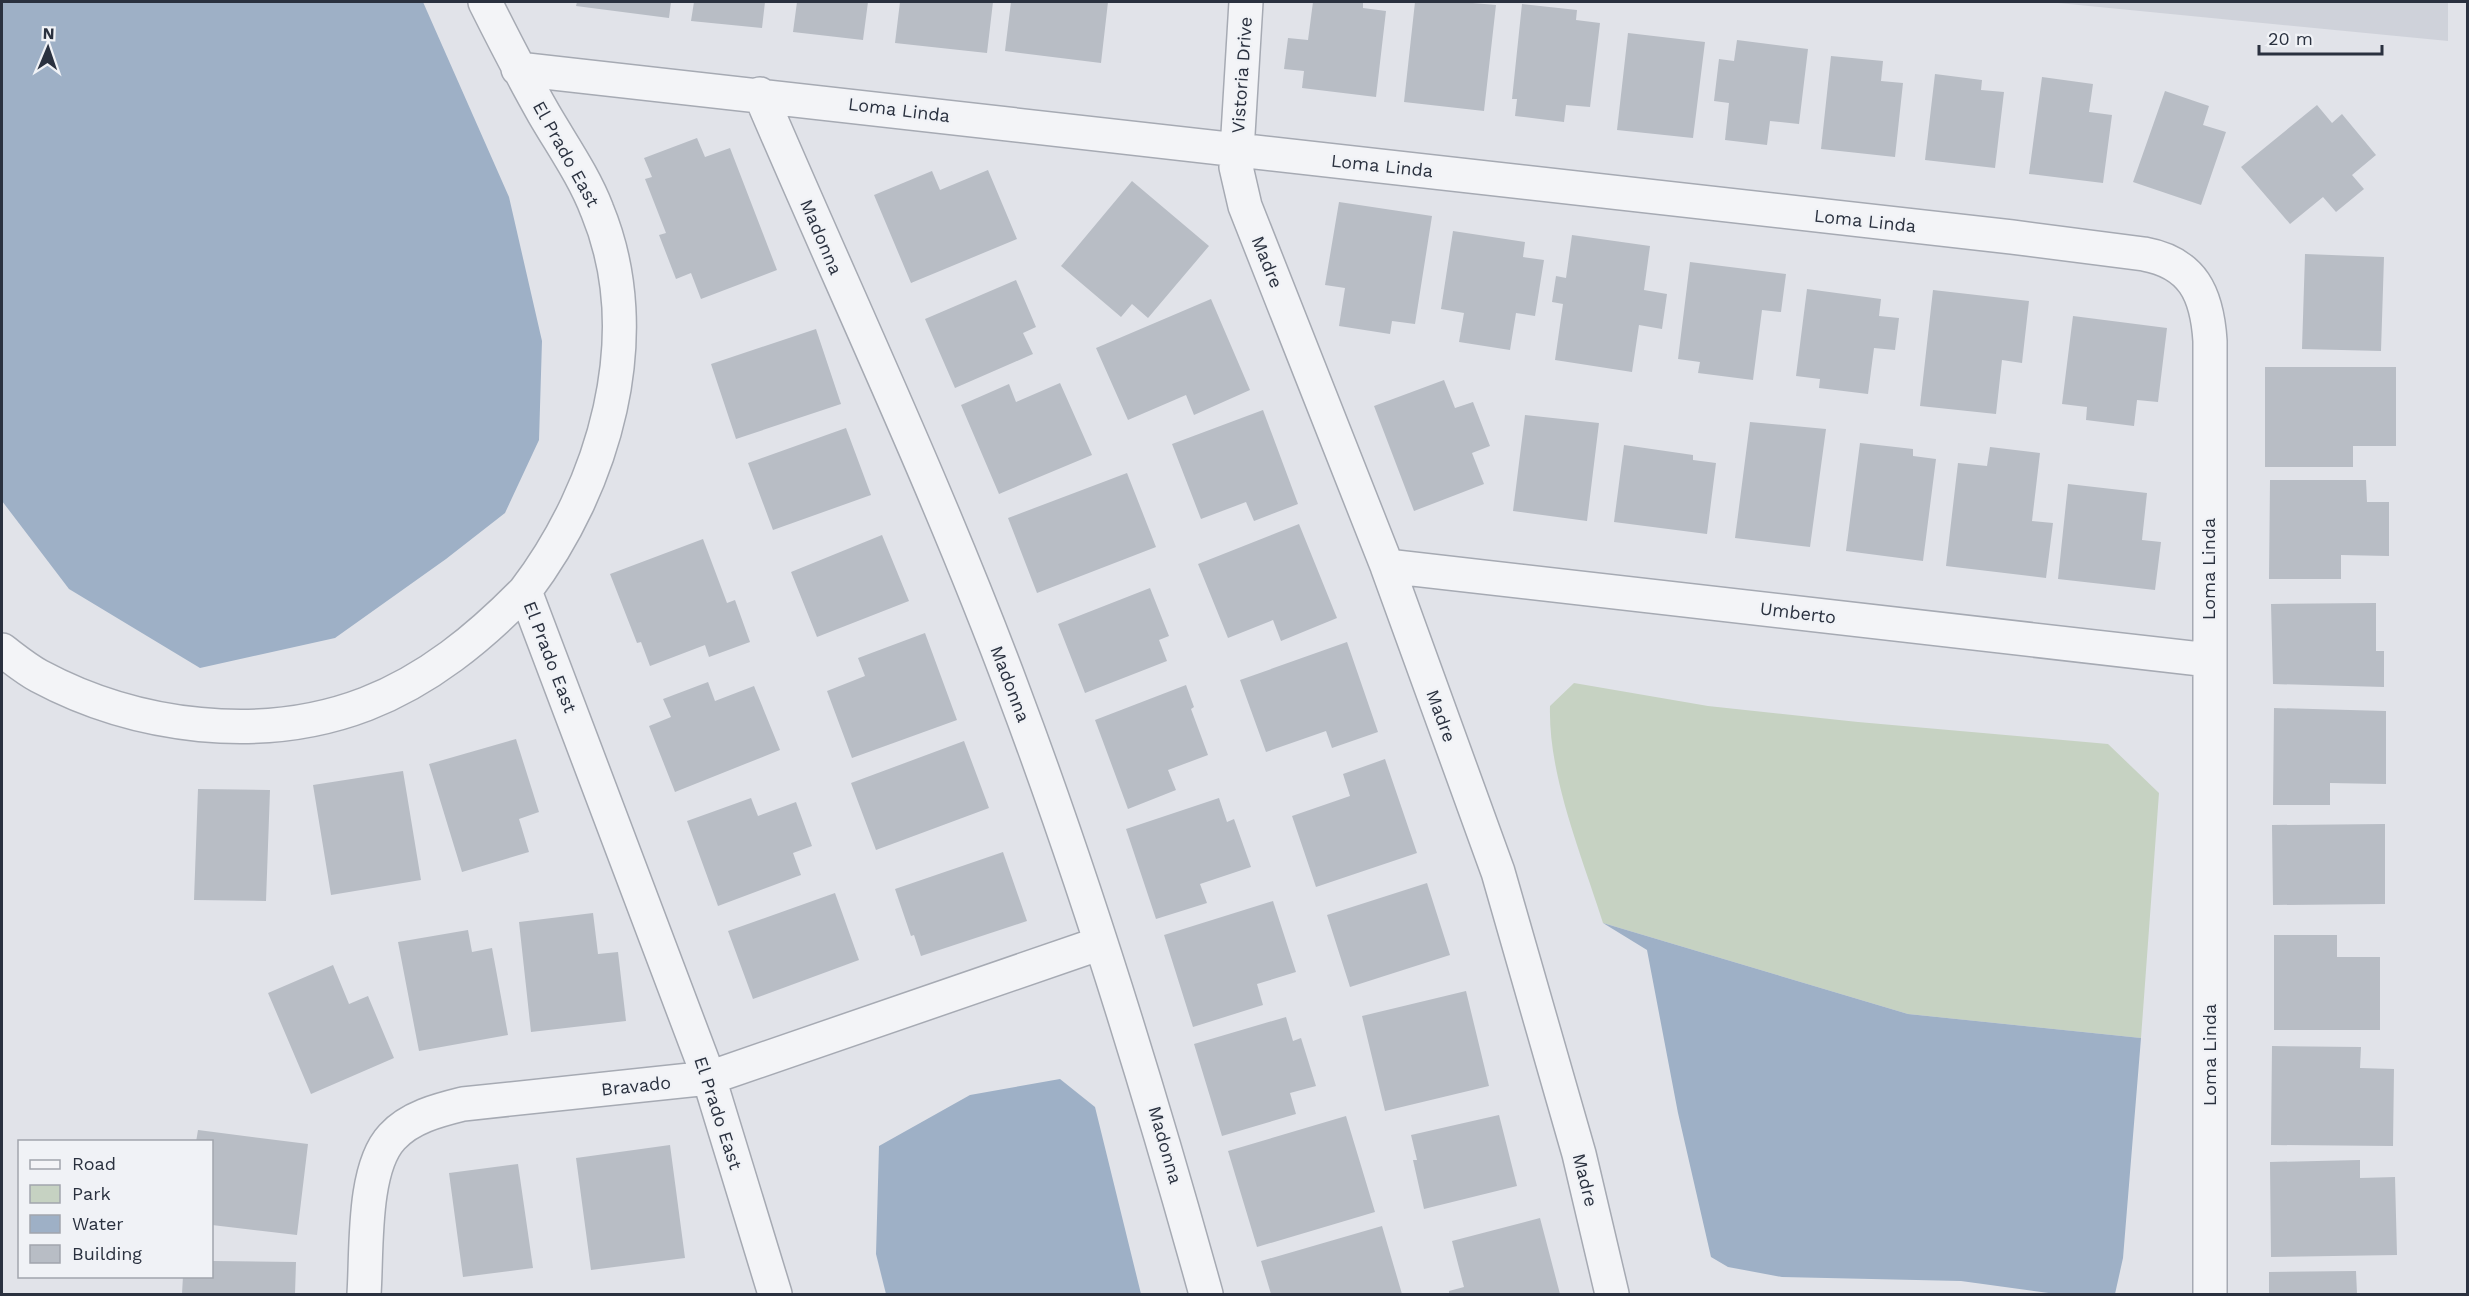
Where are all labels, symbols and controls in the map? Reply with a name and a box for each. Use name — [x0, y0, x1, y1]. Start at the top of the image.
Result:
street label: Vistoria Drive — [1227, 16, 1256, 134]
north arrow — [18, 18, 78, 78]
scale bar — [2259, 18, 2382, 56]
text: N — [42, 24, 55, 43]
text: 20 m — [2268, 28, 2313, 49]
street label: Loma Linda — [847, 93, 951, 126]
street label: El Prado East — [529, 97, 604, 211]
street label: Loma Linda — [1330, 150, 1434, 181]
street label: Madonna — [796, 196, 847, 278]
street label: Loma Linda — [1813, 205, 1917, 236]
street label: Madre — [1248, 233, 1287, 291]
street label: Loma Linda — [2198, 518, 2219, 620]
street label: Umberto — [1759, 597, 1837, 628]
street label: El Prado East — [520, 598, 582, 716]
street label: Madonna — [986, 643, 1035, 725]
street label: Madre — [1422, 687, 1461, 745]
street label: Loma Linda — [2199, 1004, 2220, 1106]
street label: El Prado East — [690, 1054, 747, 1172]
street label: Bravado — [600, 1071, 672, 1100]
street label: Madonna — [1144, 1104, 1187, 1186]
legend — [18, 1140, 213, 1278]
street label: Madre — [1569, 1151, 1602, 1209]
text: Road — [72, 1153, 116, 1174]
text: Park — [72, 1183, 111, 1204]
text: Water — [72, 1213, 124, 1234]
text: Building — [72, 1243, 142, 1264]

